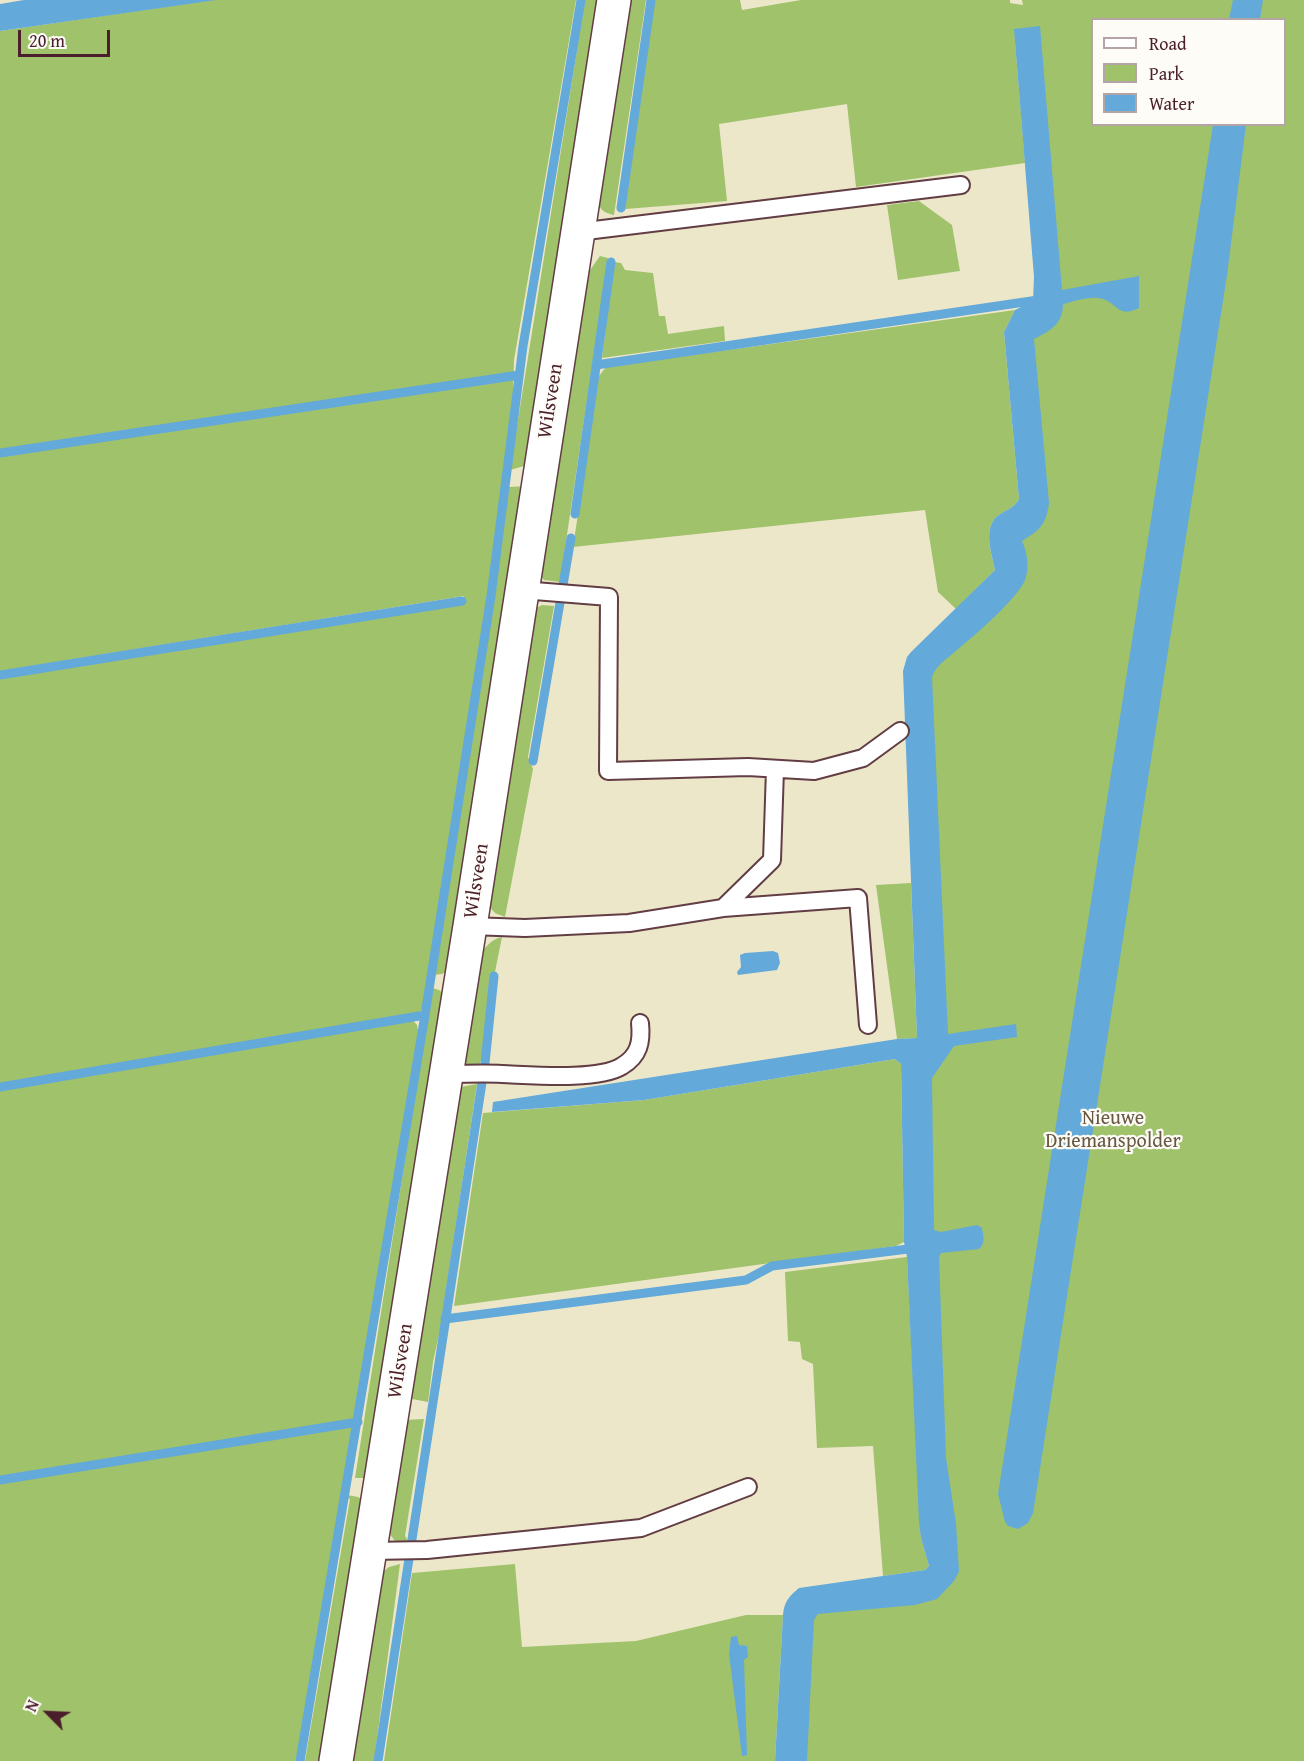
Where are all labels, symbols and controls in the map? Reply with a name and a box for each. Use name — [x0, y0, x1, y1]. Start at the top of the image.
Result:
scale bar — [21, 18, 112, 56]
legend — [1091, 18, 1286, 126]
text: 20 m — [29, 27, 65, 54]
text: Road — [1149, 30, 1187, 57]
text: Park — [1149, 60, 1184, 87]
text: Water — [1149, 90, 1194, 117]
street label: Wilsveen — [533, 362, 569, 440]
street label: Wilsveen — [459, 842, 495, 920]
park label: Nieuwe Driemanspolder — [1045, 1107, 1181, 1154]
street label: Wilsveen — [383, 1322, 419, 1400]
north arrow — [18, 1683, 78, 1743]
text: N — [18, 1696, 45, 1715]

